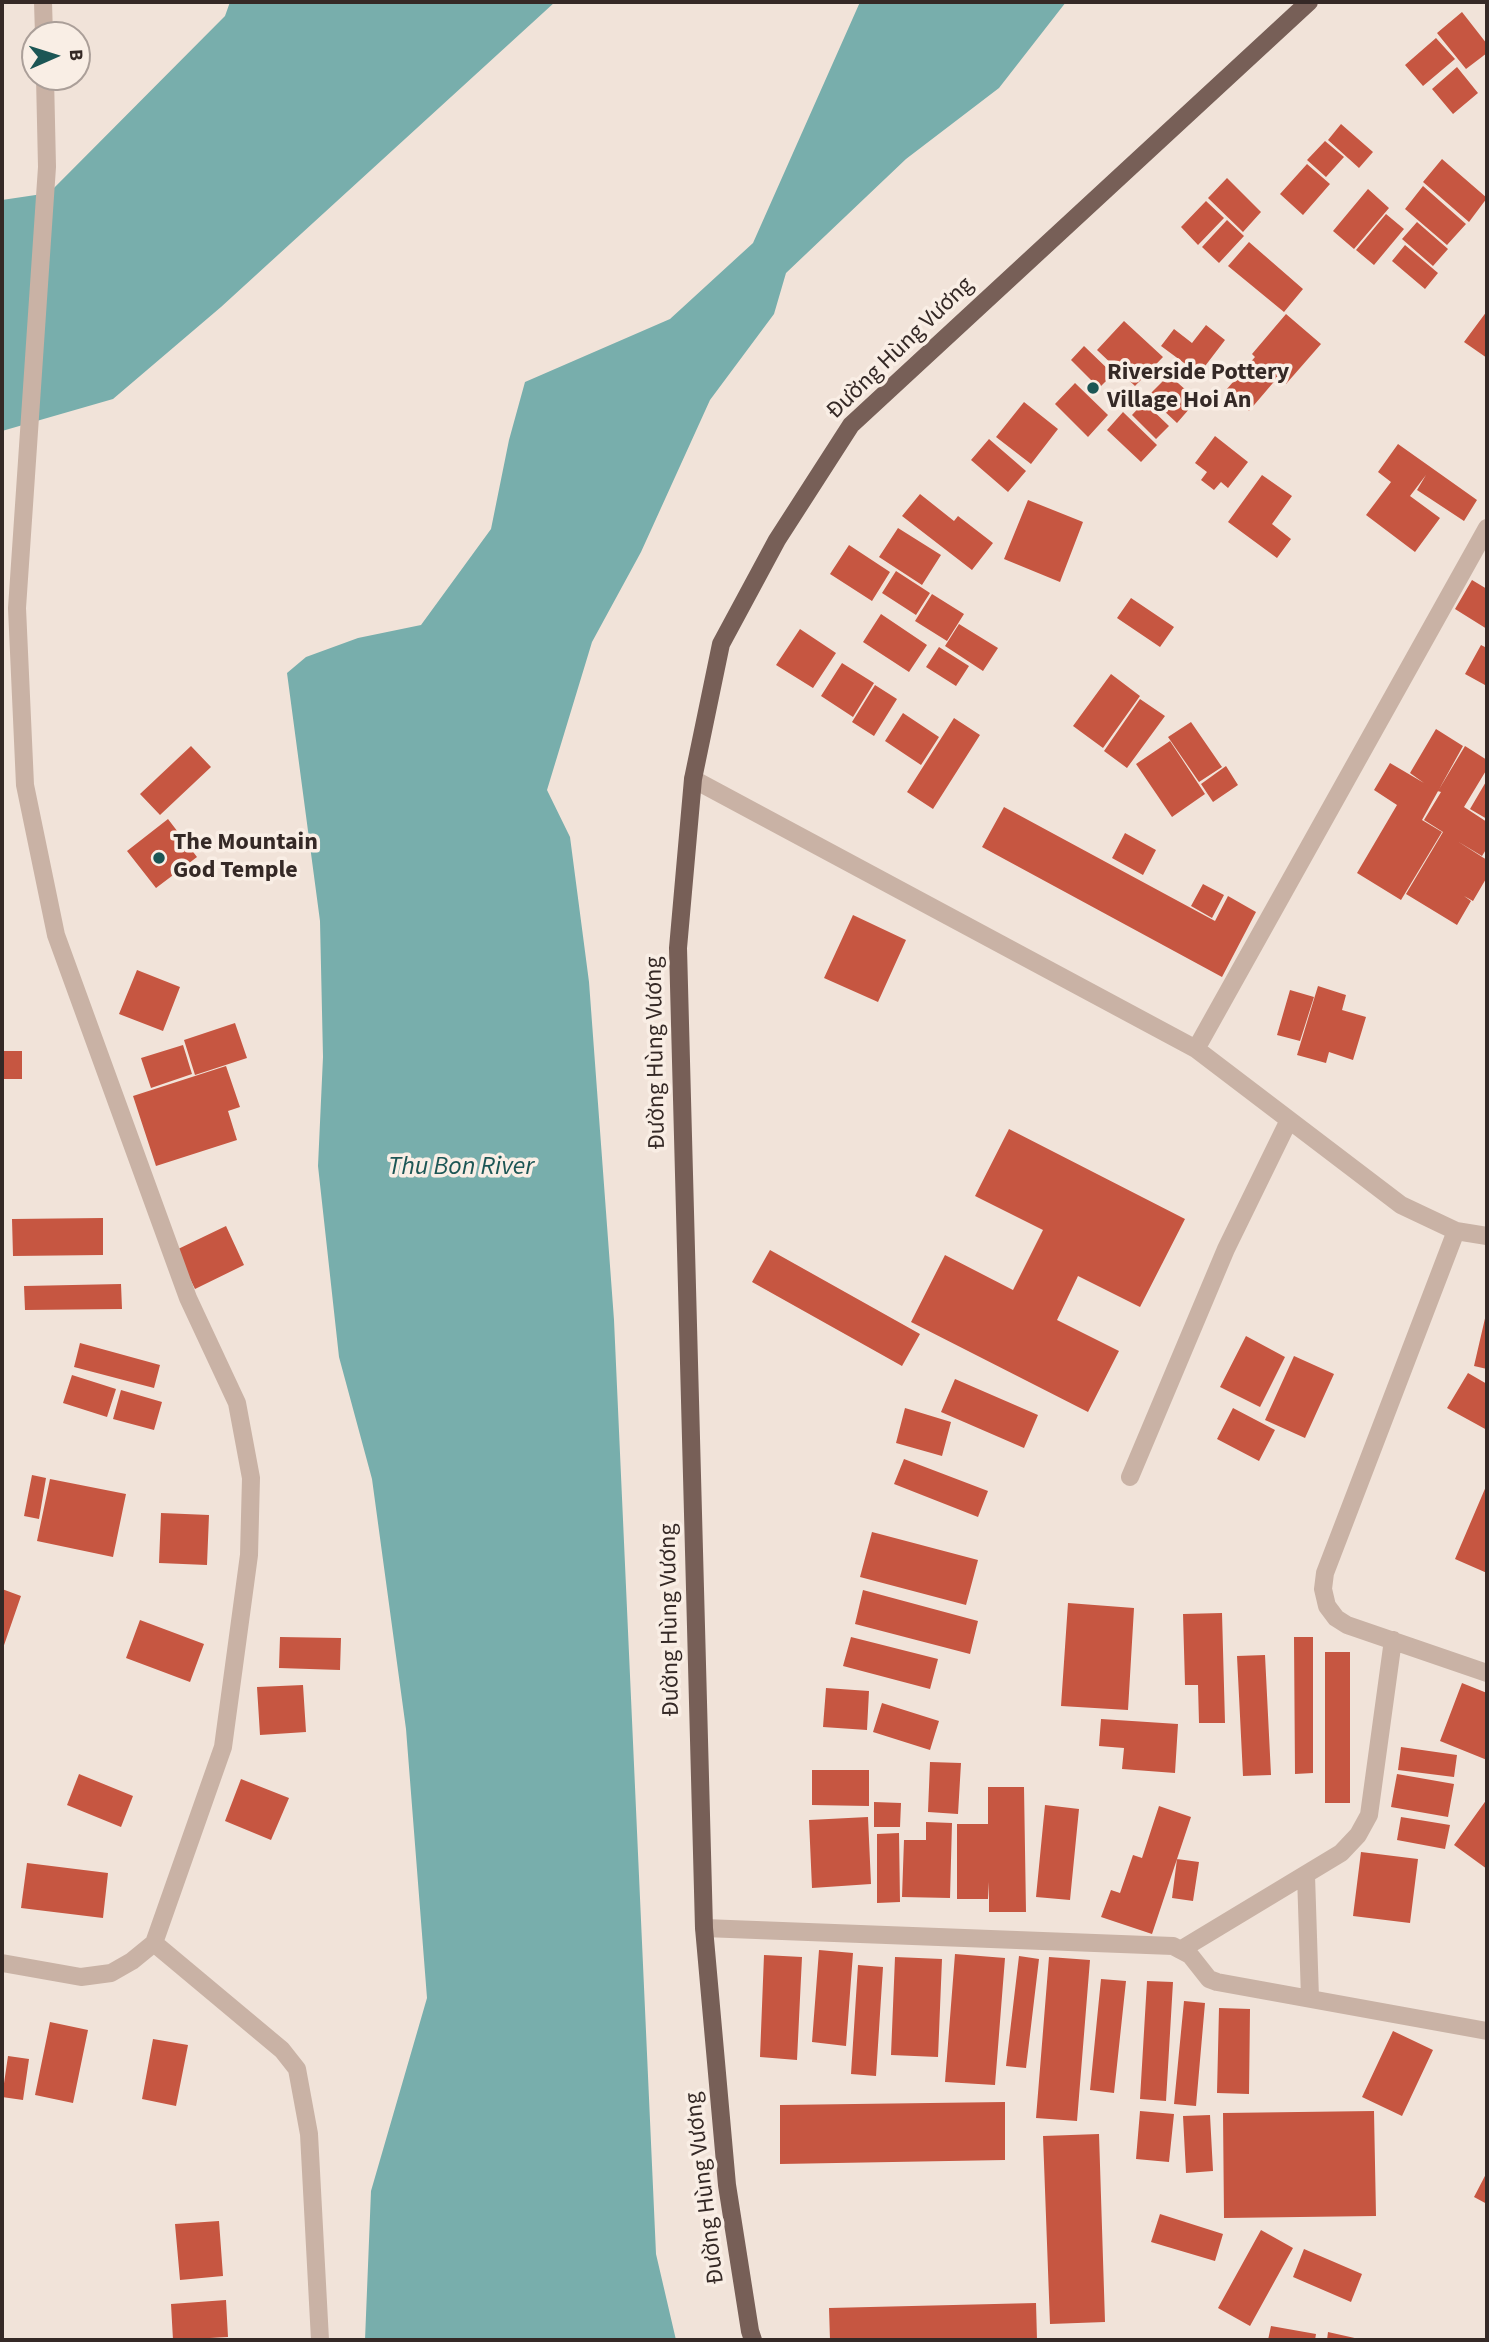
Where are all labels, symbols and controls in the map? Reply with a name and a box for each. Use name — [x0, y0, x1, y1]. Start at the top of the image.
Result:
north arrow — [21, 21, 91, 91]
text: B — [62, 49, 89, 61]
street label: Đường Hùng Vương — [822, 272, 980, 426]
place label: Riverside Pottery Village Hoi An — [1107, 360, 1289, 416]
marker: Riverside Pottery Village Hoi An — [1085, 380, 1101, 396]
place label: The Mountain God Temple — [173, 830, 318, 886]
marker: The Mountain God Temple — [151, 850, 167, 866]
street label: Đường Hùng Vương — [641, 956, 673, 1150]
water label: Thu Bon River — [388, 1152, 534, 1184]
street label: Đường Hùng Vương — [655, 1523, 687, 1717]
street label: Đường Hùng Vương — [680, 2090, 732, 2286]

